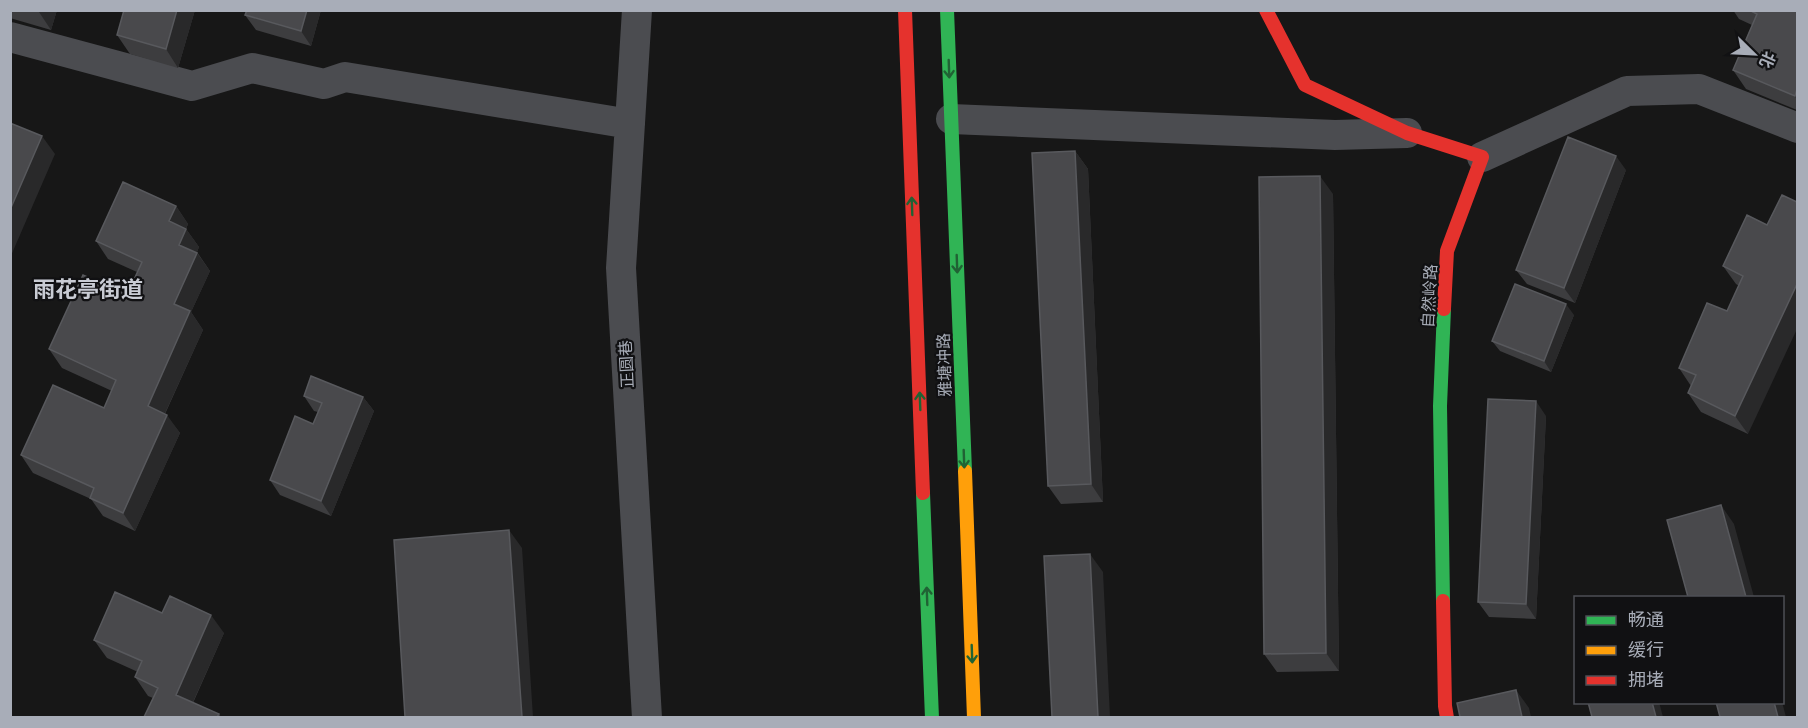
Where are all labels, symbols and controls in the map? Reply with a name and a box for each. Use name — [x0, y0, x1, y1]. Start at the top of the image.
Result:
north arrow — [1724, 24, 1784, 84]
text: 北 — [1754, 48, 1780, 71]
one-way arrow — [944, 58, 955, 78]
one-way arrow — [907, 197, 918, 217]
one-way arrow — [951, 253, 962, 273]
street label: 自然岭路 — [1417, 264, 1442, 329]
district label: 雨花亭街道 — [33, 275, 143, 303]
street label: 雅塘冲路 — [933, 333, 956, 397]
street label: 正圆巷 — [615, 339, 638, 388]
one-way arrow — [914, 392, 925, 412]
one-way arrow — [958, 448, 970, 468]
one-way arrow — [921, 587, 933, 607]
legend — [1574, 596, 1784, 704]
text: 畅通 — [1628, 608, 1664, 631]
text: 缓行 — [1628, 638, 1664, 661]
one-way arrow — [966, 643, 977, 663]
text: 拥堵 — [1628, 668, 1664, 691]

